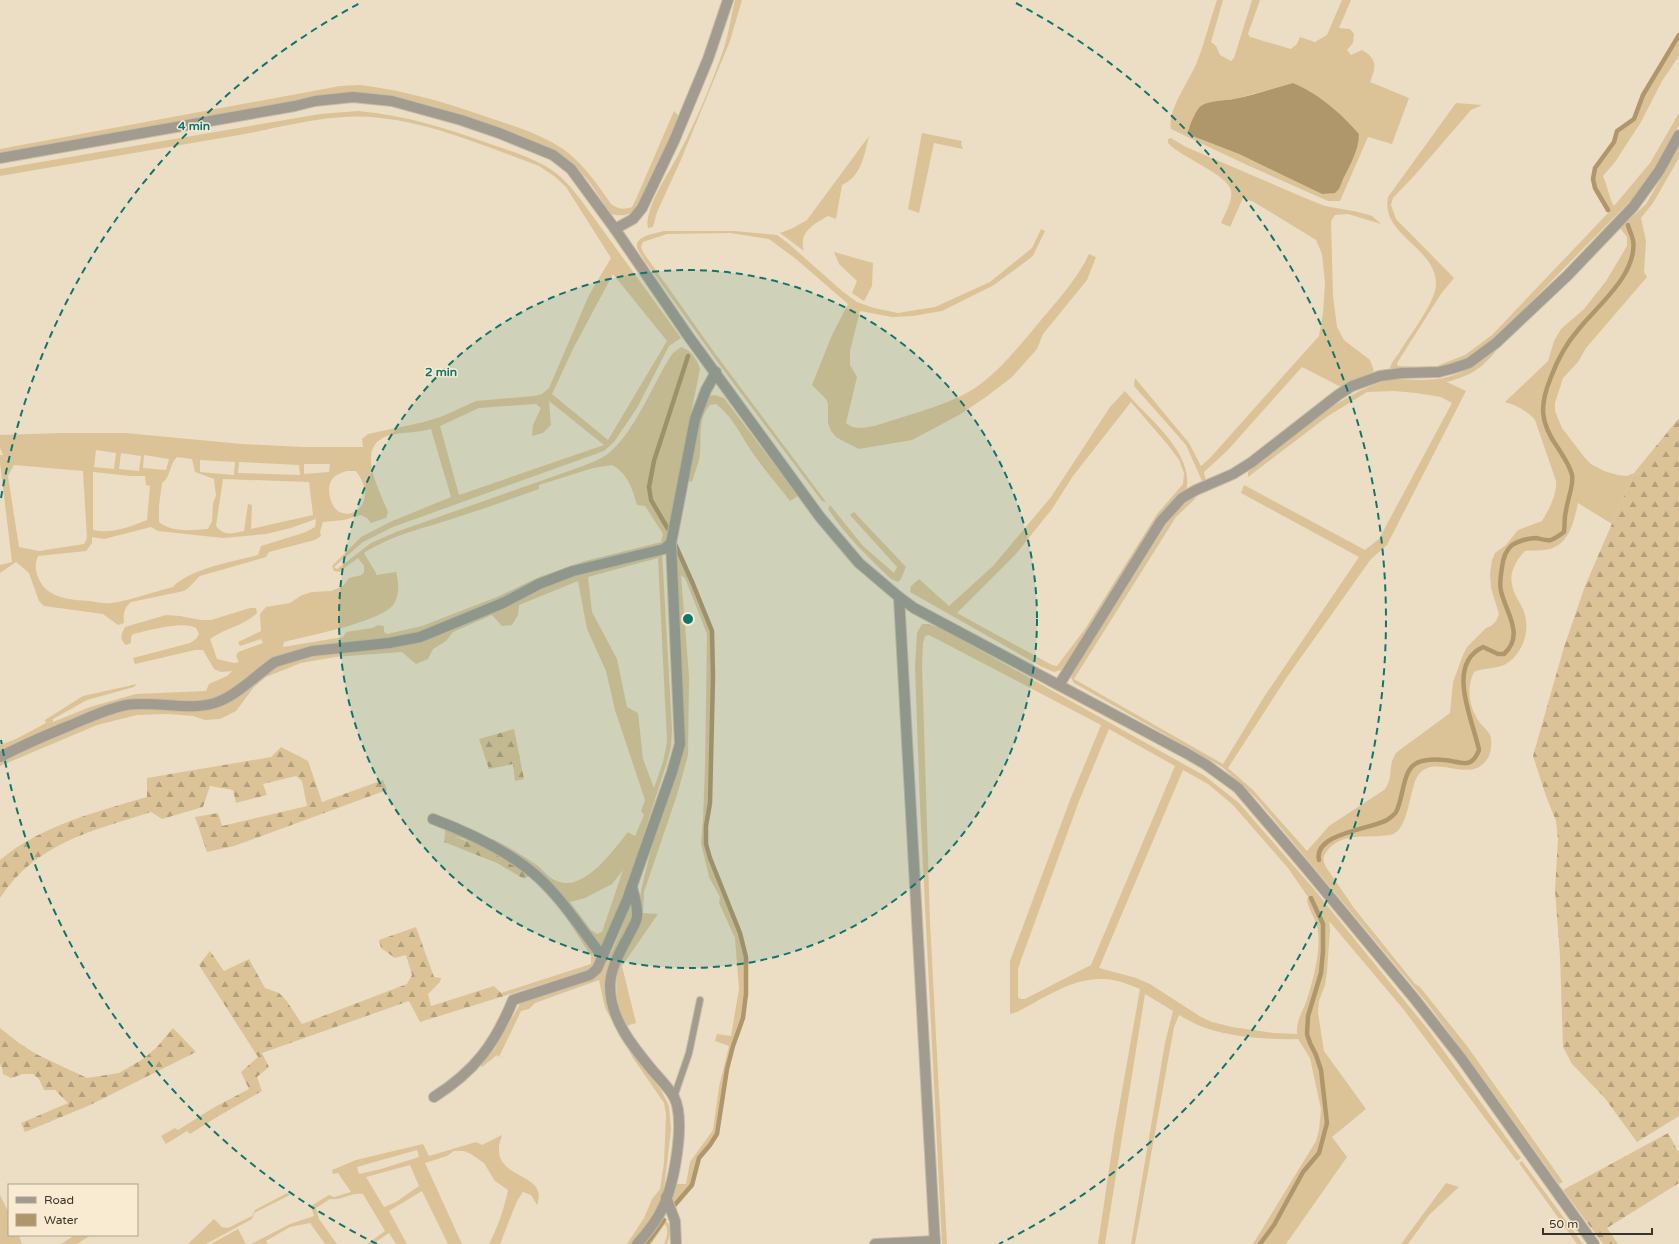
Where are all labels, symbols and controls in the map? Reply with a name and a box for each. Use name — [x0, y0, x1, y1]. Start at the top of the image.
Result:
text: 4 min — [178, 119, 210, 133]
text: 2 min — [425, 365, 457, 379]
centre of rings — [681, 612, 695, 626]
legend — [8, 1184, 138, 1236]
text: Road — [44, 1193, 74, 1207]
scale bar — [1543, 1210, 1652, 1236]
text: Water — [44, 1213, 79, 1227]
text: 50 m — [1549, 1217, 1578, 1231]

